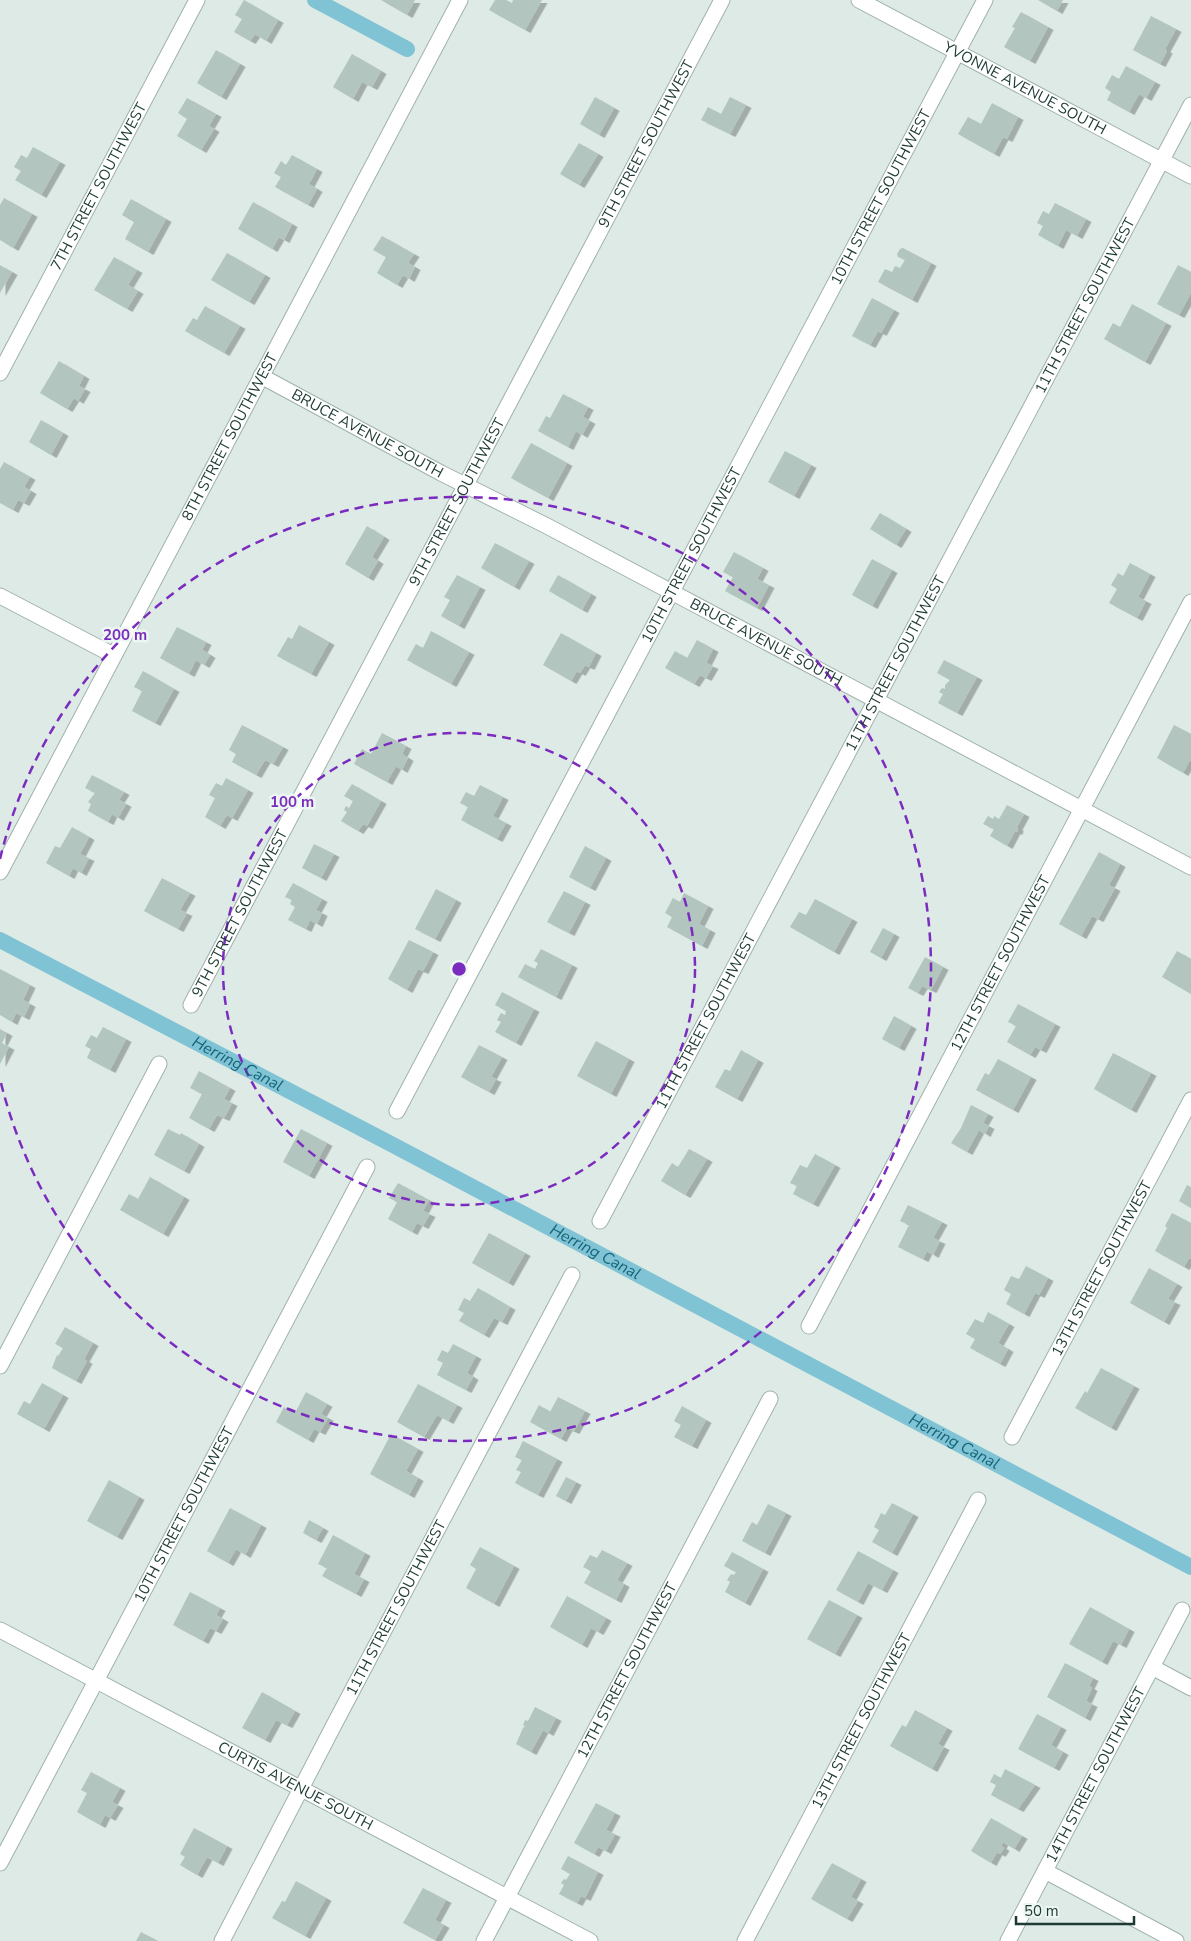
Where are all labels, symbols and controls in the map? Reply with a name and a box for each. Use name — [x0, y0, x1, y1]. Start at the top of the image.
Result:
street label: YVONNE AVENUE SOUTH — [939, 36, 1110, 139]
street label: 9TH STREET SOUTHWEST — [594, 57, 699, 231]
street label: 7TH STREET SOUTHWEST — [46, 99, 151, 274]
street label: 10TH STREET SOUTHWEST — [826, 106, 935, 288]
street label: 11TH STREET SOUTHWEST — [1030, 214, 1140, 397]
street label: 8TH STREET SOUTHWEST — [177, 350, 282, 524]
street label: BRUCE AVENUE SOUTH — [288, 384, 447, 482]
street label: 9TH STREET SOUTHWEST — [404, 415, 509, 589]
street label: 10TH STREET SOUTHWEST — [637, 464, 746, 646]
street label: 11TH STREET SOUTHWEST — [841, 572, 950, 755]
street label: BRUCE AVENUE SOUTH — [686, 593, 846, 691]
text: 200 m — [103, 625, 147, 645]
text: 100 m — [270, 792, 314, 812]
street label: 9TH STREET SOUTHWEST — [187, 826, 292, 1000]
street label: 12TH STREET SOUTHWEST — [946, 872, 1055, 1055]
street label: 11TH STREET SOUTHWEST — [651, 930, 760, 1113]
centre of rings — [450, 960, 468, 978]
water label: Herring Canal — [188, 1031, 287, 1097]
street label: 13TH STREET SOUTHWEST — [1047, 1177, 1156, 1360]
water label: Herring Canal — [546, 1219, 645, 1285]
water label: Herring Canal — [905, 1409, 1004, 1475]
street label: 10TH STREET SOUTHWEST — [129, 1423, 238, 1606]
street label: 11TH STREET SOUTHWEST — [341, 1516, 451, 1699]
street label: 12TH STREET SOUTHWEST — [572, 1579, 681, 1762]
street label: 13TH STREET SOUTHWEST — [807, 1630, 916, 1812]
street label: 14TH STREET SOUTHWEST — [1041, 1683, 1150, 1866]
street label: CURTIS AVENUE SOUTH — [214, 1737, 377, 1835]
scale bar — [1016, 1894, 1134, 1926]
text: 50 m — [1024, 1901, 1059, 1921]

